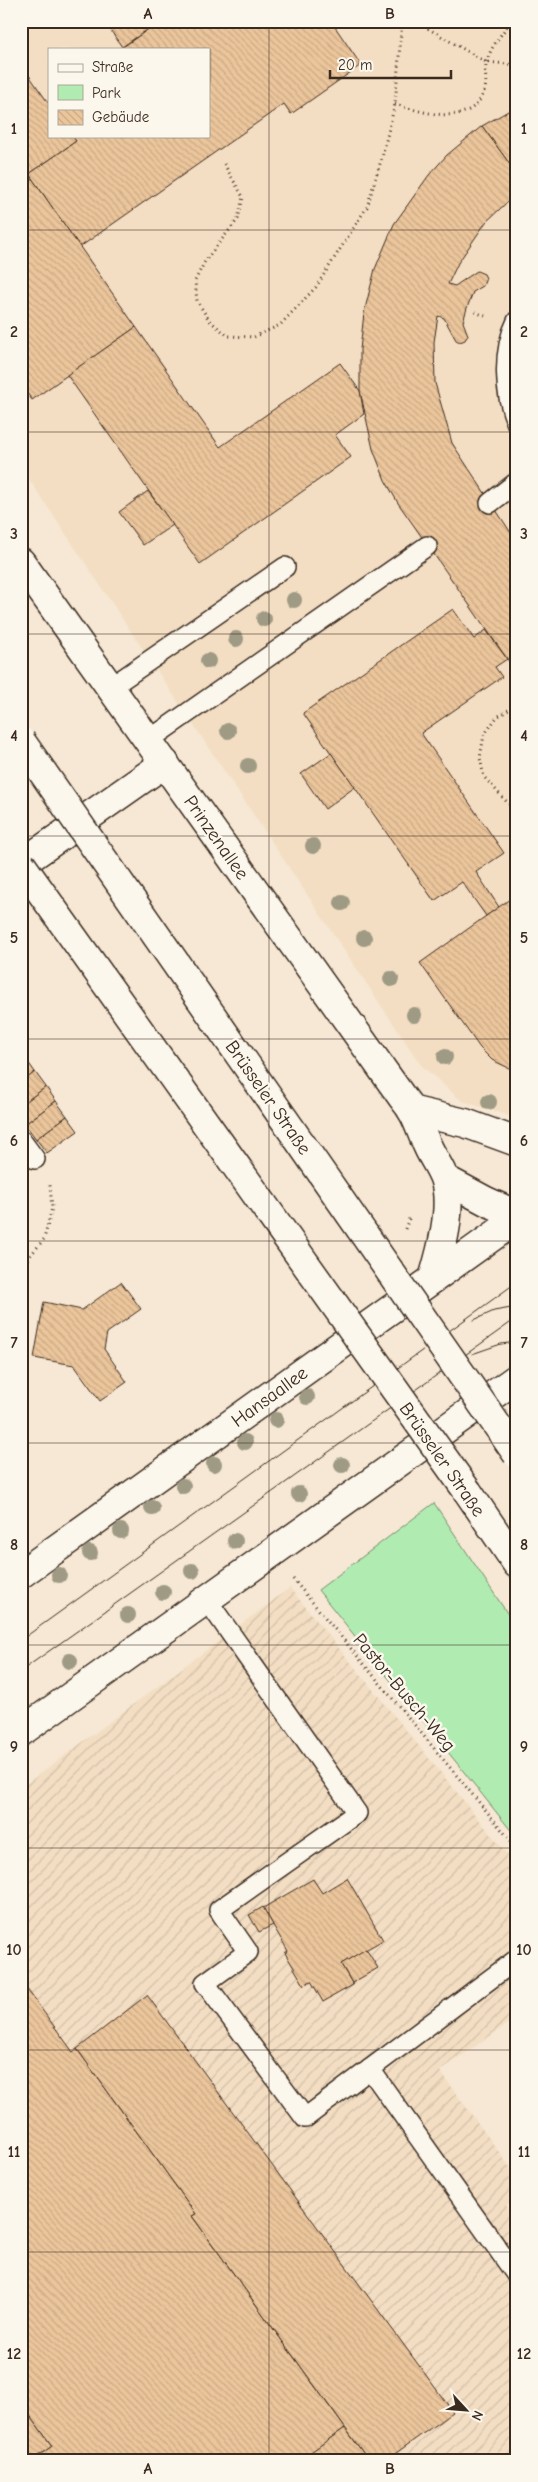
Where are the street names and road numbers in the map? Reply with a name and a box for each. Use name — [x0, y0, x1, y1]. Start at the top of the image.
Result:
street label: Prinzenallee — [179, 791, 253, 884]
street label: Brüsseler Straße — [221, 1036, 316, 1159]
street label: Hansaallee — [227, 1362, 312, 1432]
street label: Brüsseler Straße — [395, 1398, 490, 1521]
street label: Pastor-Busch-Weg — [348, 1629, 460, 1756]

